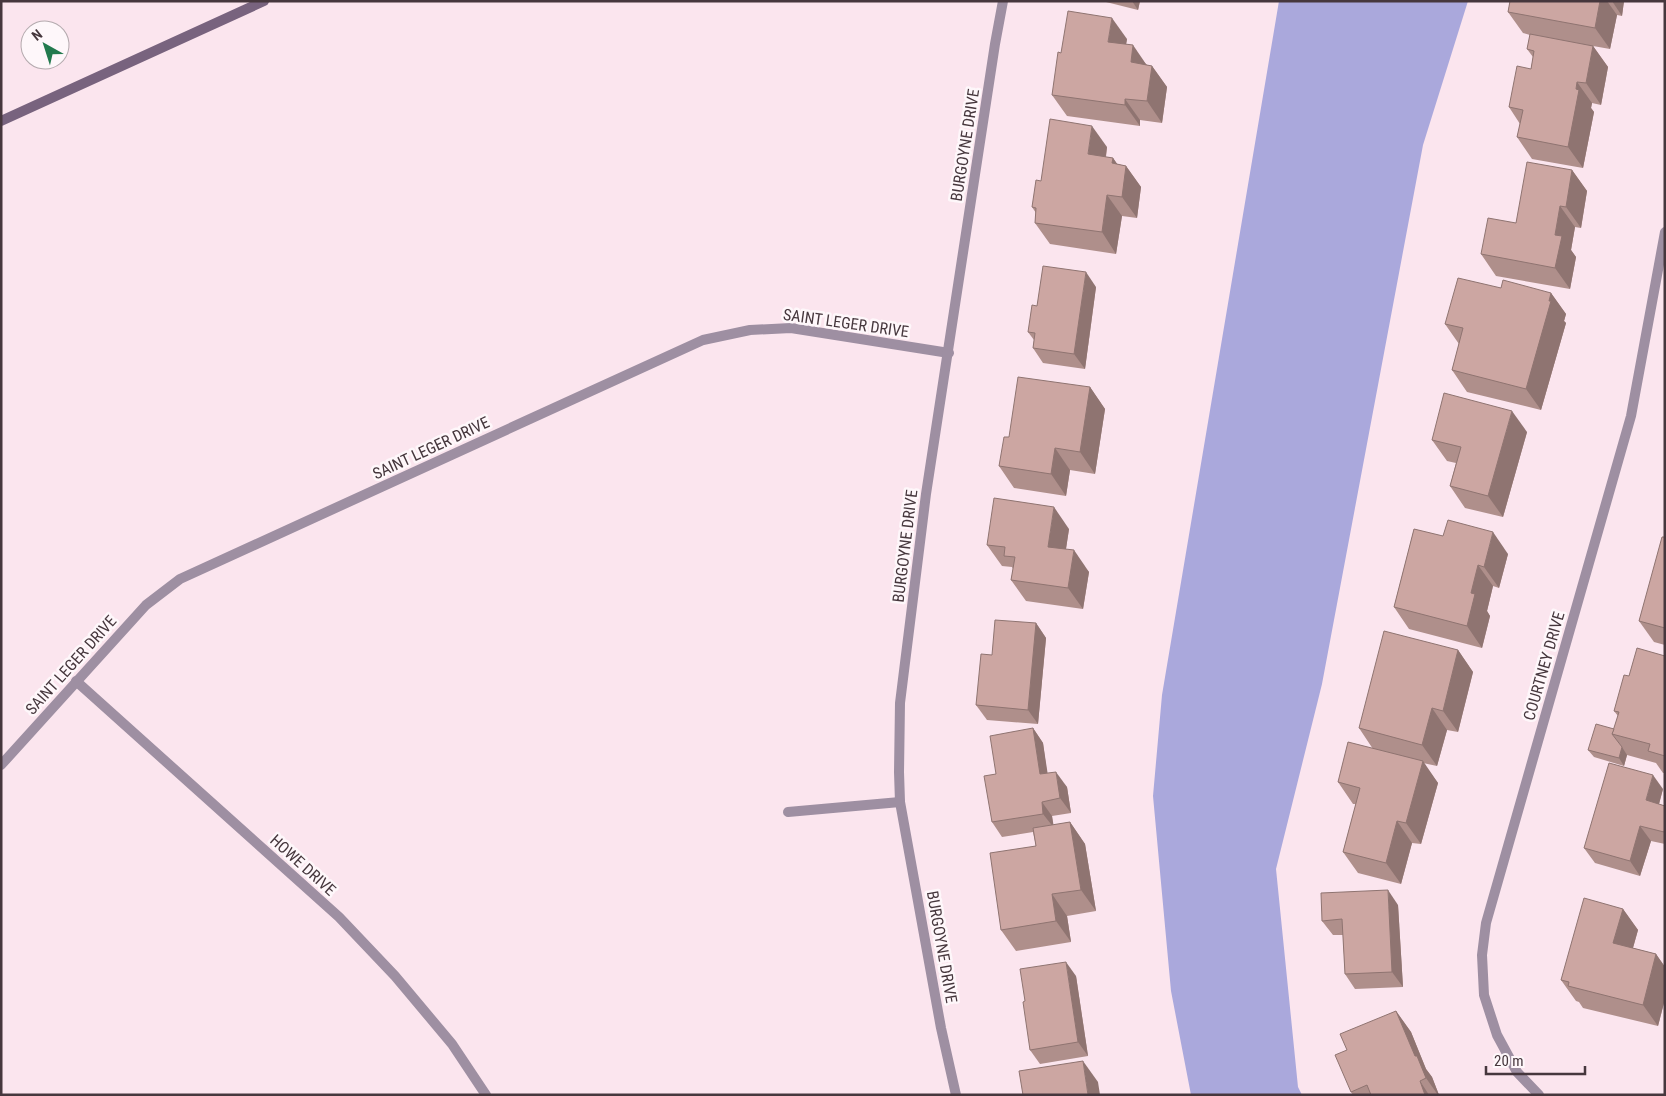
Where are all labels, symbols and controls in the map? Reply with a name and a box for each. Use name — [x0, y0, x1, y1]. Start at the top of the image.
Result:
north arrow — [20, 20, 70, 70]
text: N — [28, 26, 45, 44]
street label: BURGOYNE DRIVE — [947, 87, 983, 203]
street label: SAINT LEGER DRIVE — [782, 305, 910, 341]
street label: SAINT LEGER DRIVE — [370, 413, 492, 483]
street label: BURGOYNE DRIVE — [889, 489, 921, 603]
street label: COURTNEY DRIVE — [1519, 609, 1569, 723]
street label: SAINT LEGER DRIVE — [22, 612, 120, 718]
street label: HOWE DRIVE — [266, 831, 340, 899]
street label: BURGOYNE DRIVE — [923, 889, 961, 1005]
scale bar — [1486, 1044, 1585, 1076]
text: 20 m — [1494, 1052, 1524, 1070]

